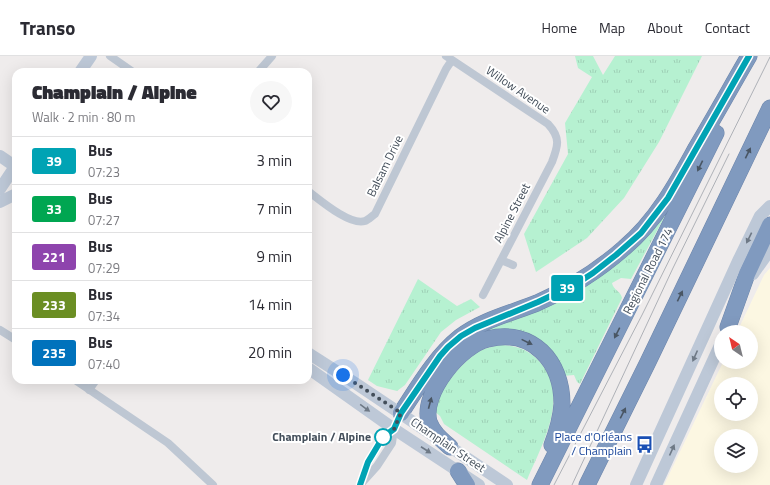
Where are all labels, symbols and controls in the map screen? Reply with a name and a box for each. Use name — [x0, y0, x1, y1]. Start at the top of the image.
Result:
text: Transo — [20, 13, 75, 42]
text: Home — [542, 17, 577, 38]
text: Map — [599, 17, 625, 38]
text: About — [647, 17, 683, 38]
text: Contact — [705, 17, 750, 38]
street label: Willow Avenue — [482, 61, 554, 118]
text: Champlain / Alpine — [32, 77, 197, 106]
button: heart — [250, 81, 292, 123]
text: Walk · 2 min · 80 m — [32, 107, 135, 127]
street label: Balsam Drive — [361, 132, 408, 200]
text: Bus — [88, 139, 113, 162]
one-way arrow — [745, 148, 751, 159]
text: 3 min — [256, 149, 292, 172]
text: 39 — [46, 150, 62, 171]
one-way arrow — [697, 161, 703, 172]
text: 07:23 — [88, 162, 120, 182]
street label: Alpine Street — [488, 179, 535, 246]
text: Bus — [88, 187, 113, 210]
text: 7 min — [256, 197, 292, 220]
text: 33 — [46, 198, 62, 219]
text: 07:27 — [88, 210, 120, 230]
street label: Regional Road 174 — [617, 224, 678, 317]
one-way arrow — [746, 232, 752, 244]
text: Bus — [88, 235, 113, 258]
text: 9 min — [256, 245, 292, 268]
text: 221 — [42, 246, 66, 267]
text: 07:29 — [88, 258, 120, 278]
line badge: 39 — [549, 275, 585, 301]
text: 39 — [559, 277, 575, 298]
text: Bus — [88, 283, 113, 306]
one-way arrow — [677, 290, 683, 302]
text: 14 min — [248, 293, 292, 316]
text: 233 — [42, 294, 66, 315]
text: 07:34 — [88, 306, 120, 326]
north arrow — [714, 325, 758, 369]
map controls — [714, 325, 758, 473]
one-way arrow — [614, 327, 620, 339]
text: Bus — [88, 331, 113, 354]
one-way arrow — [522, 339, 533, 345]
text: 20 min — [248, 341, 292, 364]
text: 235 — [42, 342, 66, 363]
one-way arrow — [692, 350, 698, 362]
text: 07:40 — [88, 354, 120, 374]
your location — [333, 365, 353, 385]
button: locate — [714, 377, 758, 421]
one-way arrow — [427, 396, 433, 408]
one-way arrow — [359, 404, 370, 412]
one-way arrow — [620, 407, 626, 418]
street label: Champlain Street — [407, 412, 490, 477]
place label: Champlain / Alpine — [272, 427, 371, 446]
place label: Place d'Orléans / Champlain — [554, 427, 632, 460]
marker: Champlain / Alpine — [374, 428, 392, 446]
button: layers — [714, 429, 758, 473]
bus stop icon: Place d'Orléans / Champlain — [635, 434, 655, 454]
one-way arrow — [669, 444, 675, 455]
one-way arrow — [420, 447, 432, 454]

